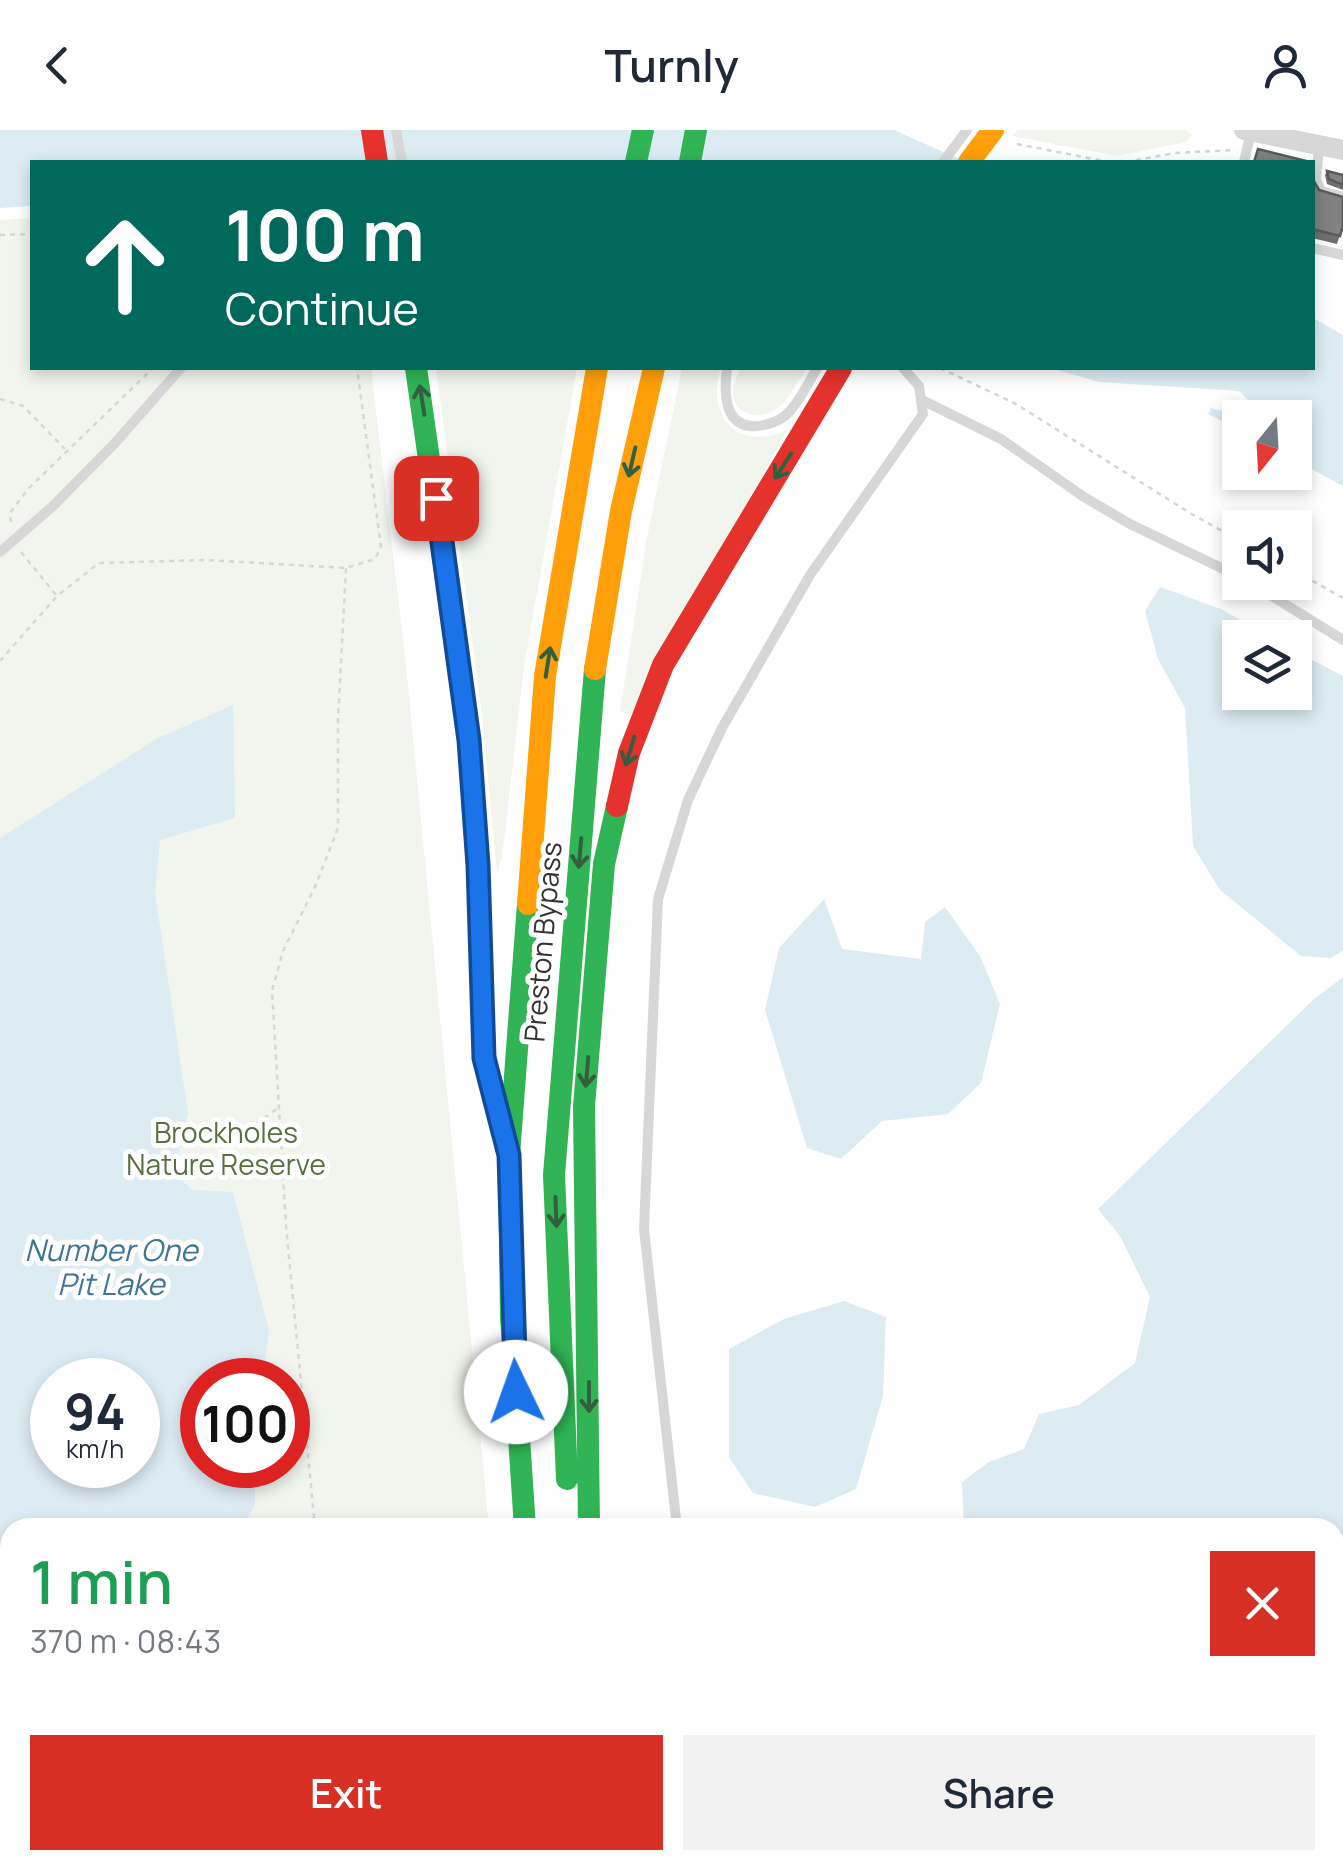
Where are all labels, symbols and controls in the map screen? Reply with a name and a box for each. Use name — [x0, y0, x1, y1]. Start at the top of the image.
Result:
text: Turnly — [604, 34, 739, 96]
icon: back — [30, 38, 85, 93]
icon: person — [1258, 38, 1313, 93]
text: 100 m — [225, 186, 425, 282]
icon: ahead — [60, 200, 190, 330]
text: Continue — [225, 277, 419, 339]
one-way arrow — [412, 384, 431, 416]
north arrow — [1222, 400, 1312, 490]
map controls — [1222, 400, 1312, 710]
one-way arrow — [622, 445, 640, 477]
one-way arrow — [772, 451, 793, 479]
pin — [394, 456, 479, 541]
icon: arrive — [409, 471, 464, 526]
button: sound — [1222, 510, 1312, 600]
button: layers — [1222, 620, 1312, 710]
one-way arrow — [539, 646, 557, 679]
one-way arrow — [620, 735, 638, 766]
one-way arrow — [570, 837, 589, 869]
street label: Preston Bypass — [514, 840, 570, 1044]
one-way arrow — [577, 1056, 596, 1088]
park label: Brockholes Nature Reserve — [126, 1113, 326, 1183]
one-way arrow — [546, 1196, 565, 1228]
water label: Number One Pit Lake — [25, 1229, 199, 1304]
position arrow — [464, 1340, 568, 1444]
speed limit sign: 100 — [180, 1358, 310, 1488]
text: 94 — [64, 1377, 126, 1445]
one-way arrow — [580, 1380, 598, 1413]
text: km/h — [66, 1431, 124, 1466]
text: 1 min — [30, 1540, 173, 1622]
button: close — [1210, 1551, 1315, 1656]
text: 370 m · 08:43 — [30, 1619, 221, 1663]
button: Exit — [30, 1735, 663, 1850]
button: Share — [683, 1735, 1315, 1850]

